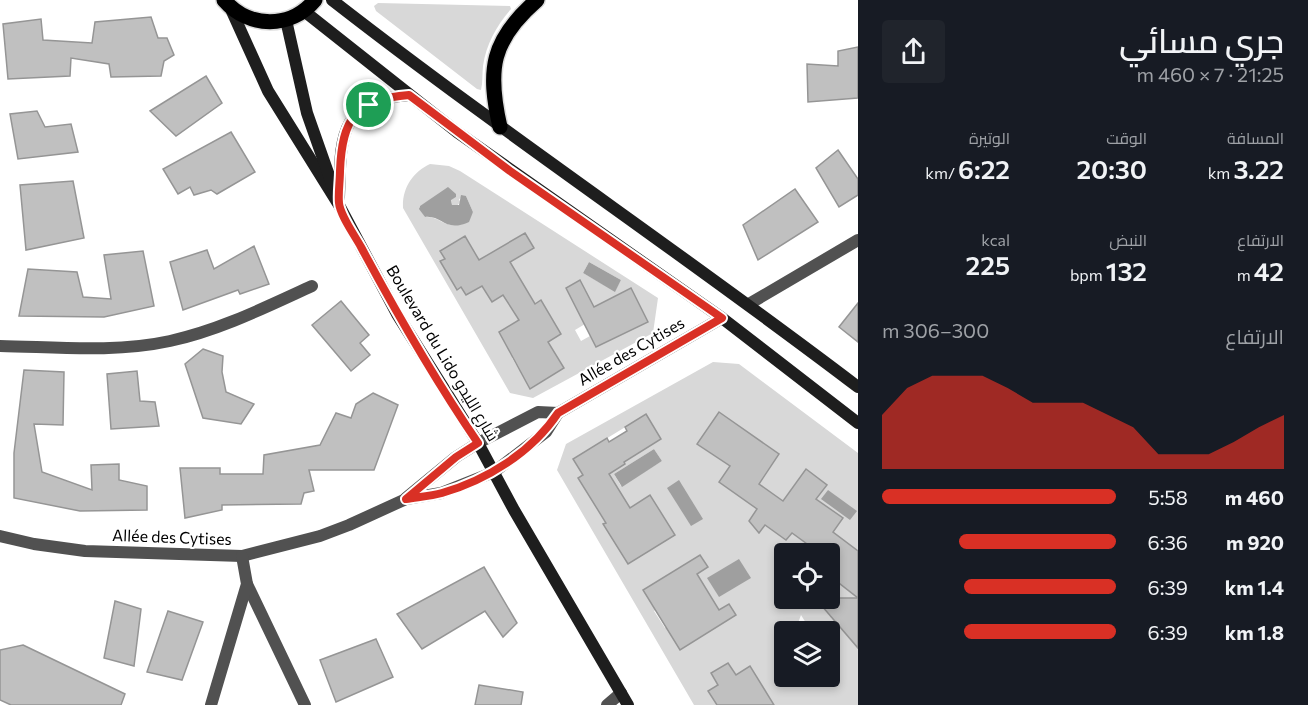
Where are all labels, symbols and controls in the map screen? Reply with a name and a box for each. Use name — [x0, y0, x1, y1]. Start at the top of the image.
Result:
text: جري مسائي — [1119, 19, 1284, 60]
button: share — [882, 20, 945, 83]
text: 21:25 · 7 × 460 m — [1137, 62, 1284, 86]
pin — [343, 79, 394, 130]
icon: arrive — [352, 88, 385, 121]
text: الوتيرة — [969, 128, 1010, 147]
text: الوقت — [1106, 128, 1147, 147]
text: المسافة — [1227, 128, 1284, 147]
text: 6:22 — [958, 153, 1010, 184]
text: 20:30 — [1076, 153, 1147, 184]
text: 3.22 — [1233, 153, 1284, 184]
text: /km — [925, 163, 958, 182]
text: km — [1208, 163, 1233, 182]
text: kcal — [981, 230, 1010, 249]
text: النبض — [1109, 230, 1147, 249]
text: الارتفاع — [1237, 230, 1284, 249]
text: 225 — [966, 249, 1010, 280]
text: 132 — [1106, 255, 1147, 286]
text: 42 — [1254, 255, 1284, 286]
street label: Boulevard du Lido شارع الليدو — [381, 261, 504, 446]
text: bpm — [1070, 265, 1106, 284]
text: m — [1237, 265, 1254, 284]
street label: Allée des Cytises — [574, 312, 687, 389]
text: 300–306 m — [882, 318, 989, 342]
text: الارتفاع — [1225, 324, 1284, 348]
text: 5:58 — [1148, 485, 1188, 509]
text: 460 m — [1225, 485, 1284, 509]
street label: Allée des Cytises — [112, 525, 232, 548]
text: 6:36 — [1148, 530, 1188, 554]
text: 920 m — [1226, 530, 1284, 554]
map controls — [774, 543, 840, 687]
button: locate — [774, 543, 840, 609]
text: 6:39 — [1148, 575, 1188, 599]
text: 1.4 km — [1225, 575, 1284, 599]
text: 6:39 — [1148, 620, 1188, 644]
text: 1.8 km — [1225, 620, 1284, 644]
button: layers — [774, 621, 840, 687]

